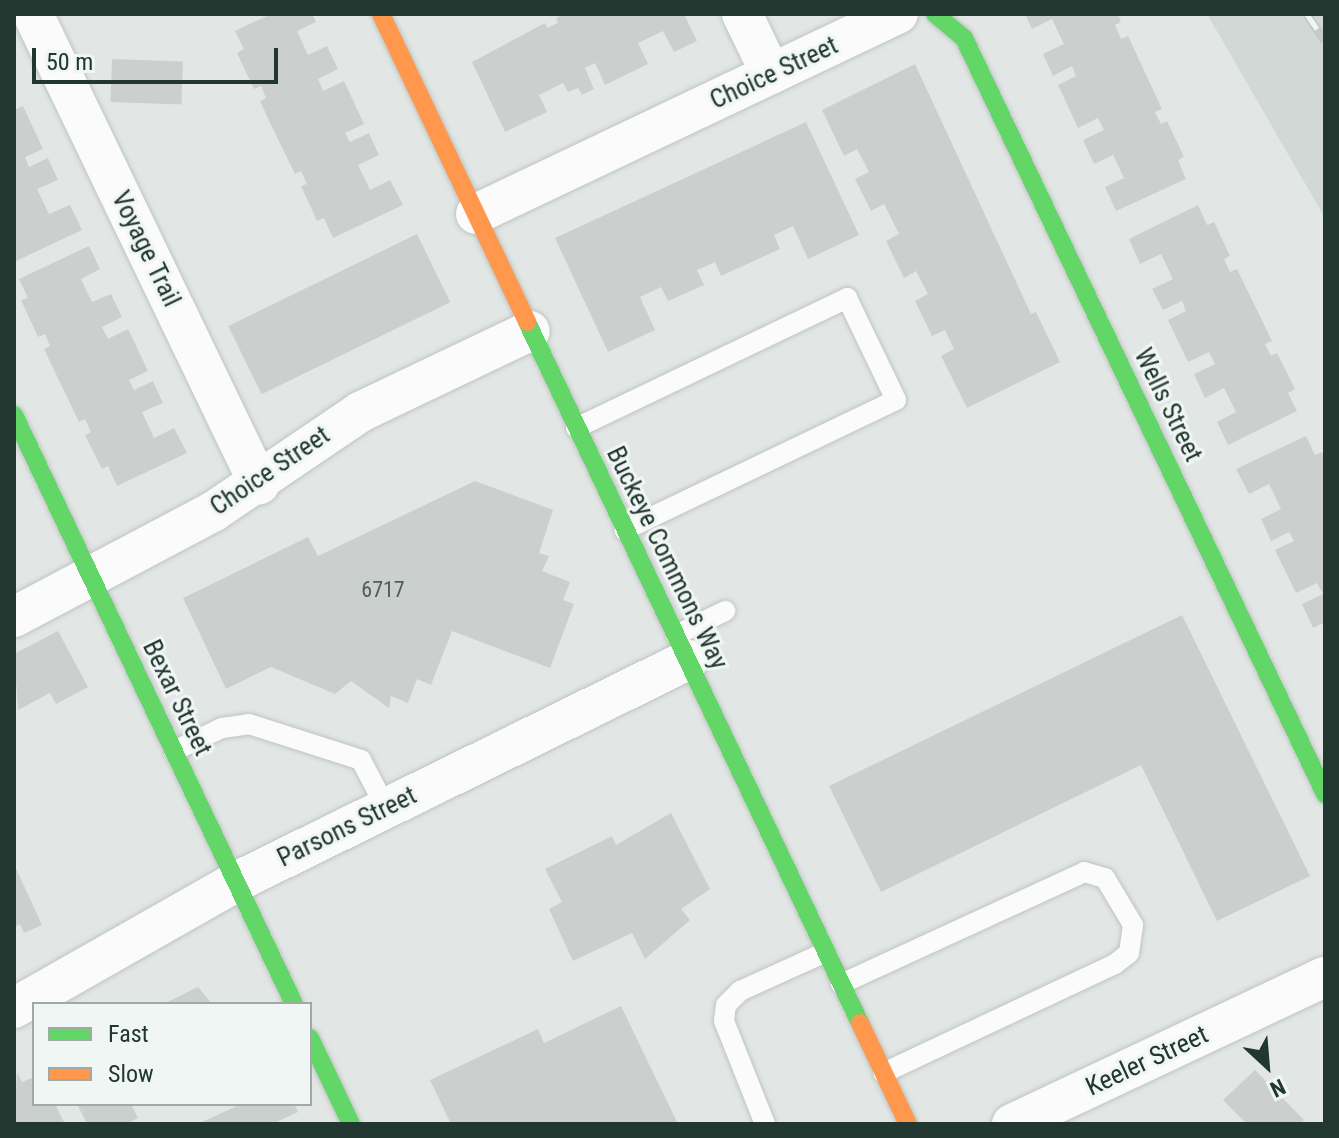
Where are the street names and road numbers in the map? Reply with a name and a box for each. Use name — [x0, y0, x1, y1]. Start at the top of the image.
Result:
street label: Choice Street — [705, 30, 843, 116]
street label: Voyage Trail — [105, 186, 187, 312]
street label: Wells Street — [1127, 343, 1209, 467]
street label: Choice Street — [204, 420, 336, 522]
street label: Buckeye Commons Way — [600, 442, 734, 674]
street label: Bexar Street — [136, 635, 218, 761]
street label: Parsons Street — [272, 780, 422, 874]
street label: Keeler Street — [1081, 1019, 1213, 1103]

